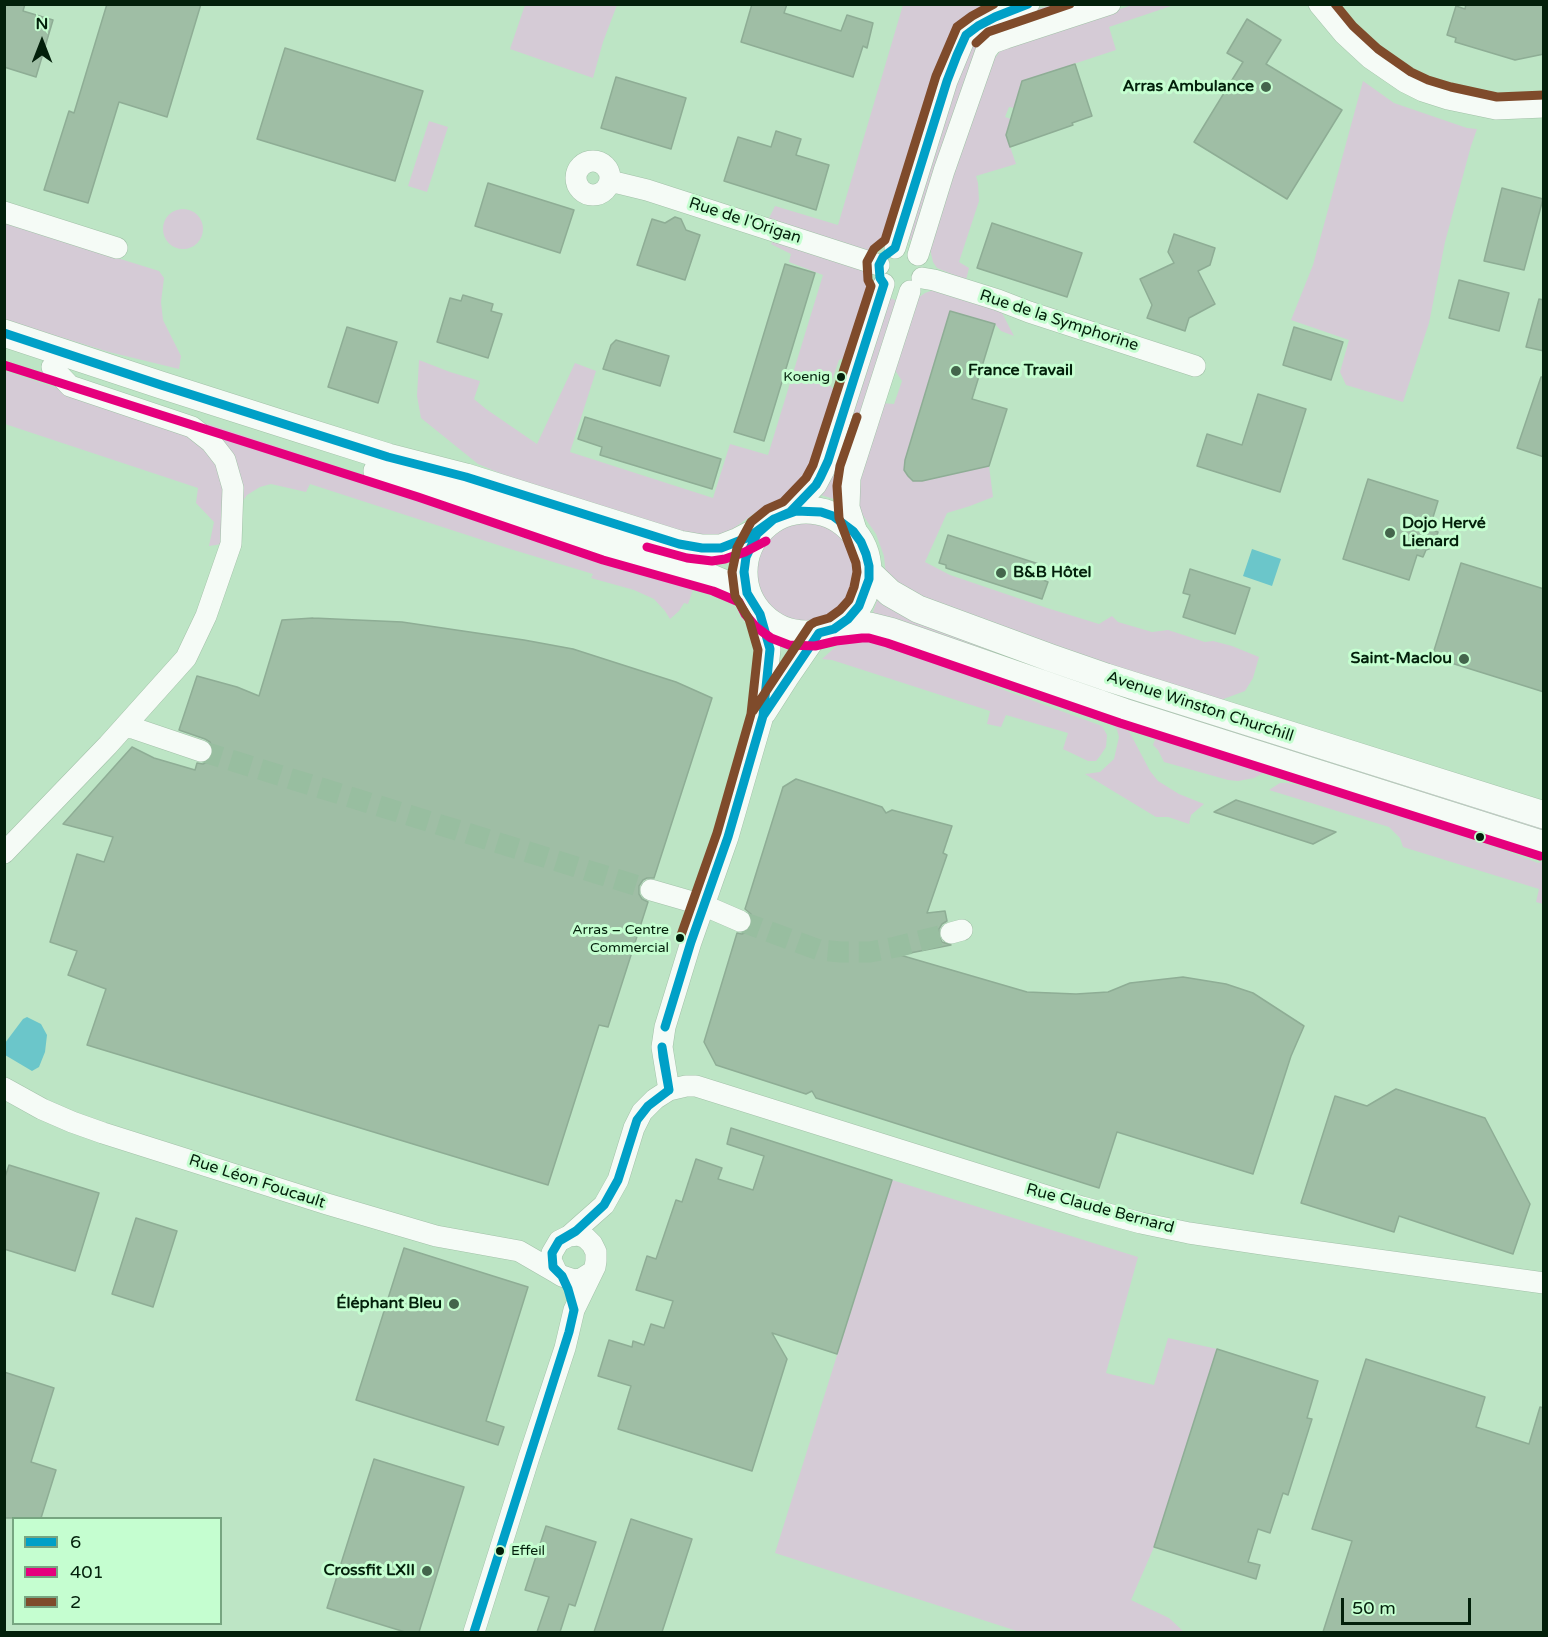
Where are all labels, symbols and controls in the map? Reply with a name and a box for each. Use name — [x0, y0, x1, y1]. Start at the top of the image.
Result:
north arrow — [12, 12, 72, 72]
text: N — [36, 14, 48, 34]
place label: Arras Ambulance — [1122, 77, 1254, 97]
marker: Arras Ambulance — [1259, 80, 1273, 94]
street label: Rue de l'Origan — [686, 194, 804, 248]
street label: Rue de la Symphorine — [977, 286, 1141, 356]
place label: France Travail — [968, 361, 1073, 381]
marker: France Travail — [949, 364, 963, 378]
place label: Koenig — [783, 369, 830, 385]
marker: Koenig — [835, 371, 847, 383]
place label: Dojo Hervé Lienard — [1402, 514, 1486, 552]
marker: Dojo Hervé Lienard — [1383, 526, 1397, 540]
place label: B&B Hôtel — [1013, 563, 1092, 583]
marker: B&B Hôtel — [994, 566, 1008, 580]
place label: Saint-Maclou — [1351, 649, 1452, 669]
marker: Saint-Maclou — [1457, 652, 1471, 666]
street label: Avenue Winston Churchill — [1104, 668, 1296, 746]
unlabelled marker — [1474, 831, 1486, 843]
place label: Arras – Centre Commercial — [572, 922, 669, 954]
marker: Arras – Centre Commercial — [674, 932, 686, 944]
street label: Rue Léon Foucault — [186, 1151, 328, 1213]
street label: Rue Claude Bernard — [1024, 1180, 1176, 1238]
place label: Éléphant Bleu — [336, 1294, 442, 1314]
marker: Éléphant Bleu — [447, 1297, 461, 1311]
legend — [12, 1517, 222, 1625]
text: 6 — [70, 1531, 81, 1553]
place label: Effeil — [511, 1543, 545, 1559]
marker: Effeil — [494, 1545, 506, 1557]
text: 401 — [70, 1561, 104, 1583]
place label: Crossfit LXII — [323, 1561, 415, 1581]
marker: Crossfit LXII — [420, 1564, 434, 1578]
scale bar — [1344, 1586, 1474, 1624]
text: 2 — [70, 1591, 81, 1613]
text: 50 m — [1352, 1597, 1396, 1619]

